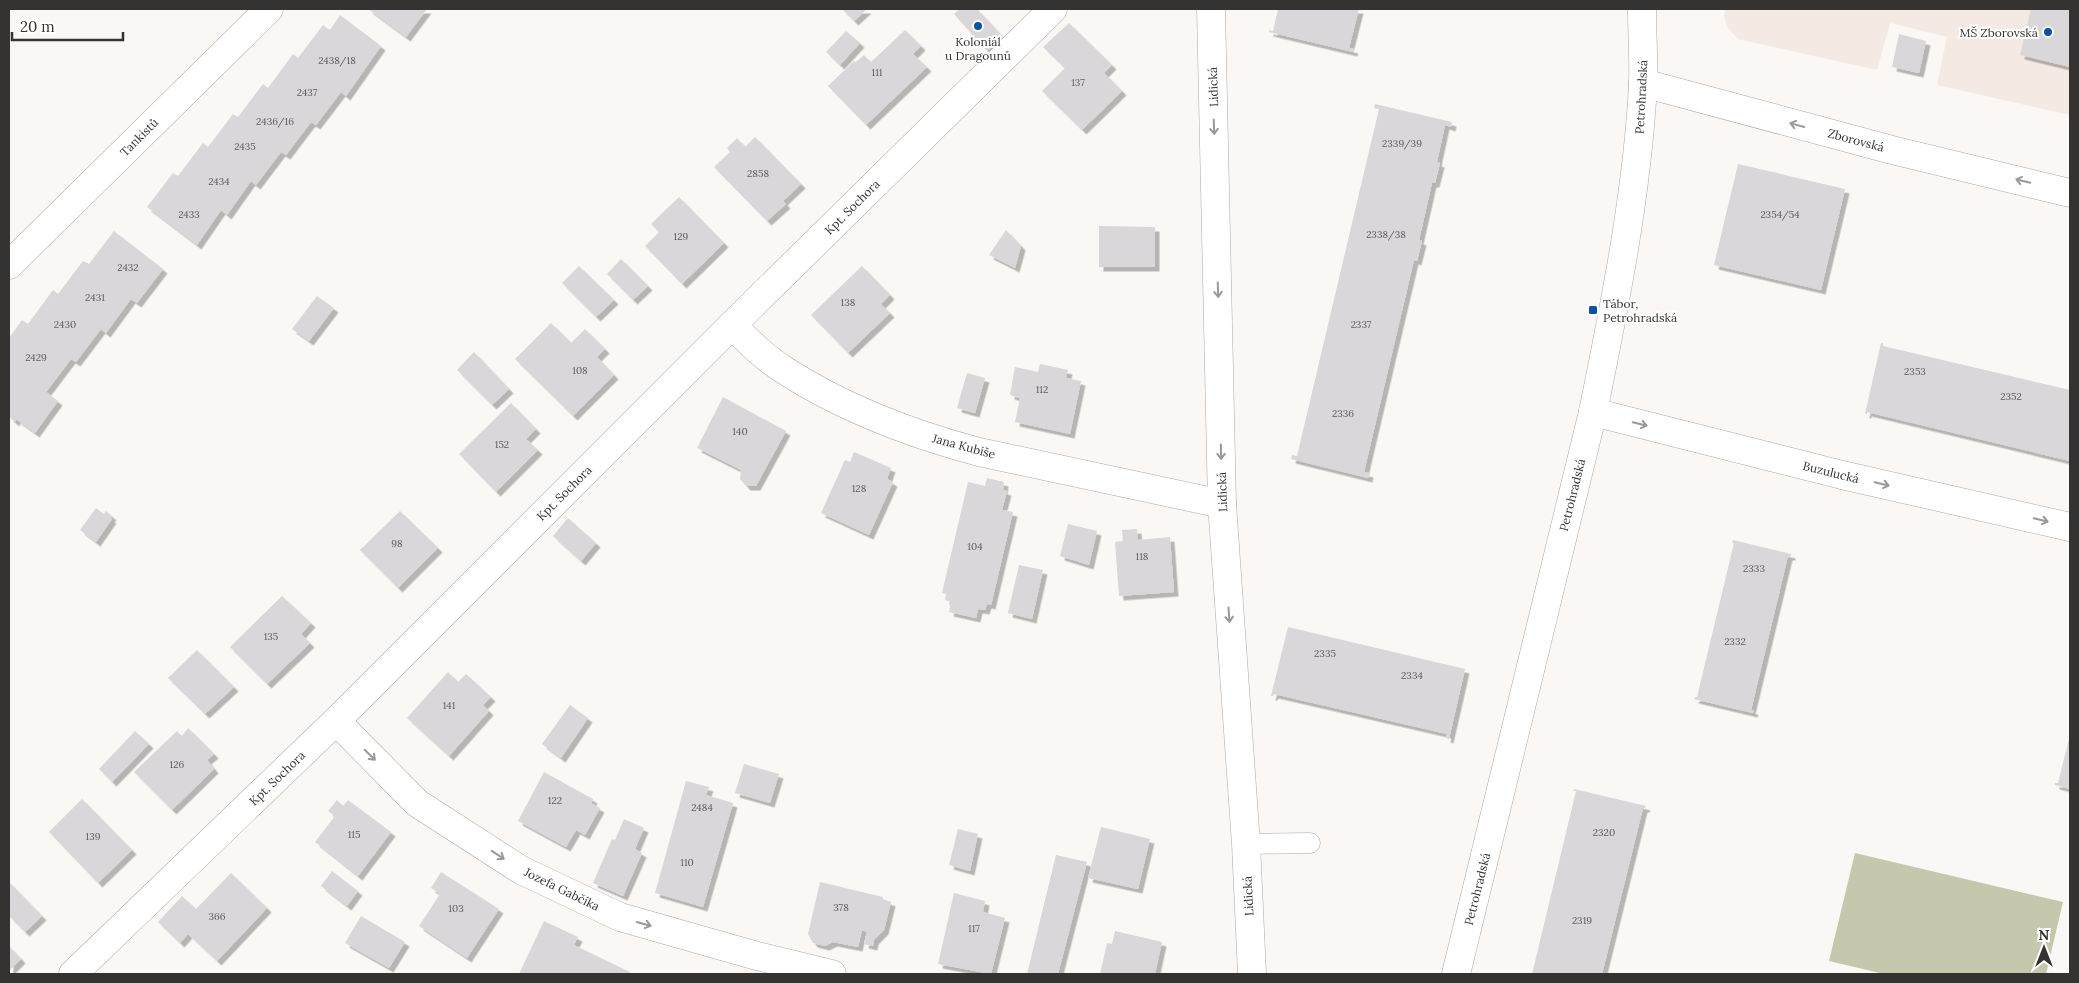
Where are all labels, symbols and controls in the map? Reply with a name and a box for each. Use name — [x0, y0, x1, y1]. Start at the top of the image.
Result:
scale bar — [12, 10, 124, 42]
text: 20 m — [20, 17, 55, 36]
marker: Koloniál u Dragounů — [972, 20, 984, 32]
place label: MŠ Zborovská — [1959, 25, 2038, 40]
marker: MŠ Zborovská — [2042, 26, 2054, 38]
place label: Koloniál u Dragounů — [945, 34, 1011, 63]
house number: 2438/18 — [318, 54, 356, 67]
street label: Petrohradská — [1632, 60, 1650, 134]
house number: 111 — [872, 66, 883, 79]
street label: Lidická — [1205, 67, 1221, 107]
house number: 137 — [1071, 76, 1085, 89]
house number: 2437 — [297, 86, 318, 99]
street label: Tankistů — [117, 115, 161, 159]
house number: 2436/16 — [256, 115, 294, 128]
one-way arrow — [1209, 119, 1218, 135]
one-way arrow — [1790, 119, 1806, 129]
street label: Zborovská — [1826, 125, 1886, 155]
house number: 2339/39 — [1382, 137, 1422, 150]
house number: 2435 — [234, 140, 256, 153]
house number: 2858 — [747, 167, 769, 180]
house number: 2434 — [208, 175, 230, 188]
street label: Kpt. Sochora — [821, 176, 883, 238]
one-way arrow — [2015, 176, 2031, 185]
house number: 2433 — [178, 208, 200, 221]
house number: 2354/54 — [1760, 208, 1800, 221]
house number: 2338/38 — [1366, 228, 1406, 241]
house number: 129 — [674, 230, 689, 243]
house number: 2432 — [117, 261, 139, 274]
one-way arrow — [1213, 282, 1223, 298]
house number: 2431 — [85, 291, 105, 304]
house number: 138 — [841, 296, 856, 309]
place label: Tábor, Petrohradská — [1603, 296, 1677, 325]
marker: Tábor, Petrohradská — [1587, 304, 1599, 316]
house number: 2430 — [54, 318, 76, 331]
house number: 2337 — [1351, 318, 1372, 331]
house number: 2429 — [25, 351, 47, 364]
house number: 108 — [572, 364, 588, 377]
house number: 2353 — [1904, 365, 1926, 378]
house number: 112 — [1036, 383, 1048, 396]
house number: 2352 — [2000, 390, 2022, 403]
house number: 2336 — [1332, 407, 1354, 420]
one-way arrow — [1631, 420, 1647, 429]
house number: 140 — [732, 425, 748, 438]
street label: Jana Kubiše — [930, 430, 998, 462]
house number: 152 — [495, 438, 509, 451]
one-way arrow — [1216, 444, 1226, 460]
street label: Petrohradská — [1556, 457, 1588, 533]
street label: Buzulucká — [1801, 458, 1861, 486]
street label: Kpt. Sochora — [533, 462, 595, 524]
street label: Lidická — [1214, 472, 1230, 512]
one-way arrow — [1874, 480, 1890, 489]
house number: 128 — [852, 482, 867, 495]
one-way arrow — [2033, 516, 2049, 525]
house number: 98 — [391, 537, 403, 550]
house number: 104 — [967, 540, 983, 553]
house number: 118 — [1136, 550, 1149, 563]
house number: 2333 — [1743, 562, 1765, 575]
one-way arrow — [1225, 606, 1234, 622]
house number: 135 — [264, 630, 278, 643]
house number: 2332 — [1724, 635, 1746, 648]
house number: 2335 — [1314, 647, 1336, 660]
house number: 2334 — [1401, 669, 1423, 682]
house number: 141 — [443, 699, 456, 712]
street label: Kpt. Sochora — [246, 748, 308, 808]
one-way arrow — [364, 749, 376, 762]
house number: 126 — [170, 758, 185, 771]
house number: 122 — [548, 794, 562, 807]
house number: 2484 — [691, 801, 713, 814]
house number: 2320 — [1593, 826, 1615, 839]
house number: 115 — [348, 828, 360, 841]
house number: 139 — [86, 830, 101, 843]
one-way arrow — [490, 850, 504, 860]
street label: Petrohradská — [1461, 851, 1493, 927]
house number: 110 — [680, 856, 694, 869]
street label: Jozefa Gabčíka — [521, 864, 602, 914]
street label: Lidická — [1239, 876, 1257, 916]
house number: 378 — [833, 901, 849, 914]
house number: 103 — [448, 902, 464, 915]
house number: 366 — [208, 910, 226, 923]
house number: 2319 — [1572, 914, 1592, 927]
one-way arrow — [636, 919, 652, 929]
house number: 117 — [968, 922, 980, 935]
north arrow — [2019, 923, 2069, 973]
text: N — [2039, 926, 2050, 944]

